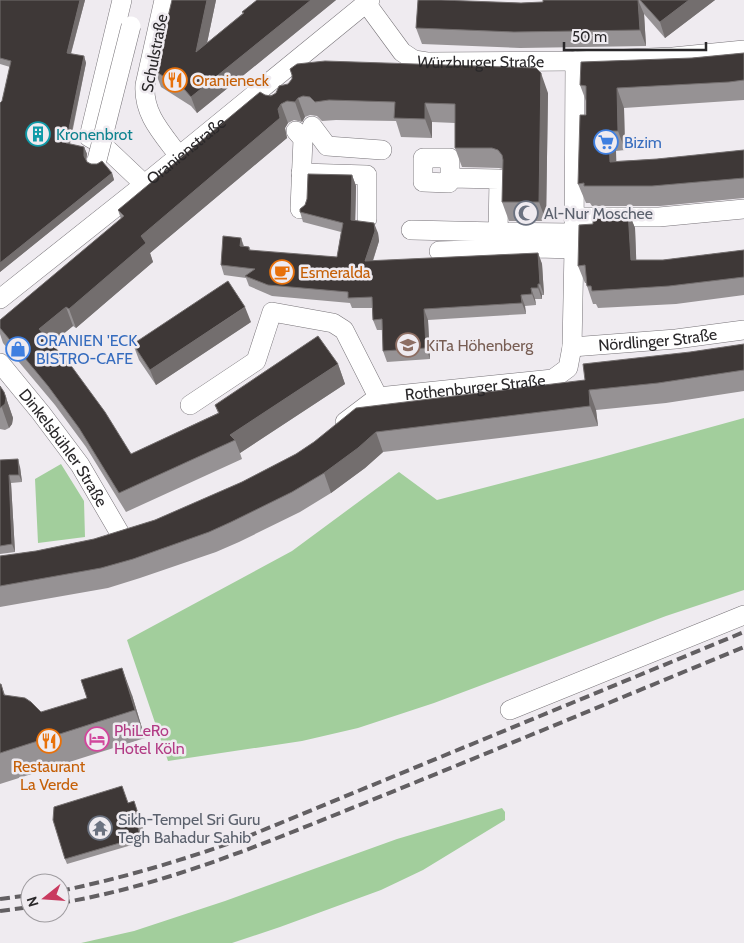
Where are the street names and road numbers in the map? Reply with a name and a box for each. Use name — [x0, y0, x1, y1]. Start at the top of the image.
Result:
street label: Schulstraße — [138, 12, 171, 94]
street label: Würzburger Straße — [416, 52, 544, 73]
street label: Oranienstraße — [143, 113, 230, 189]
street label: Nördlinger Straße — [598, 325, 718, 355]
street label: Rothenburger Straße — [404, 371, 546, 404]
street label: Dinkelsbühler Straße — [15, 385, 111, 510]

